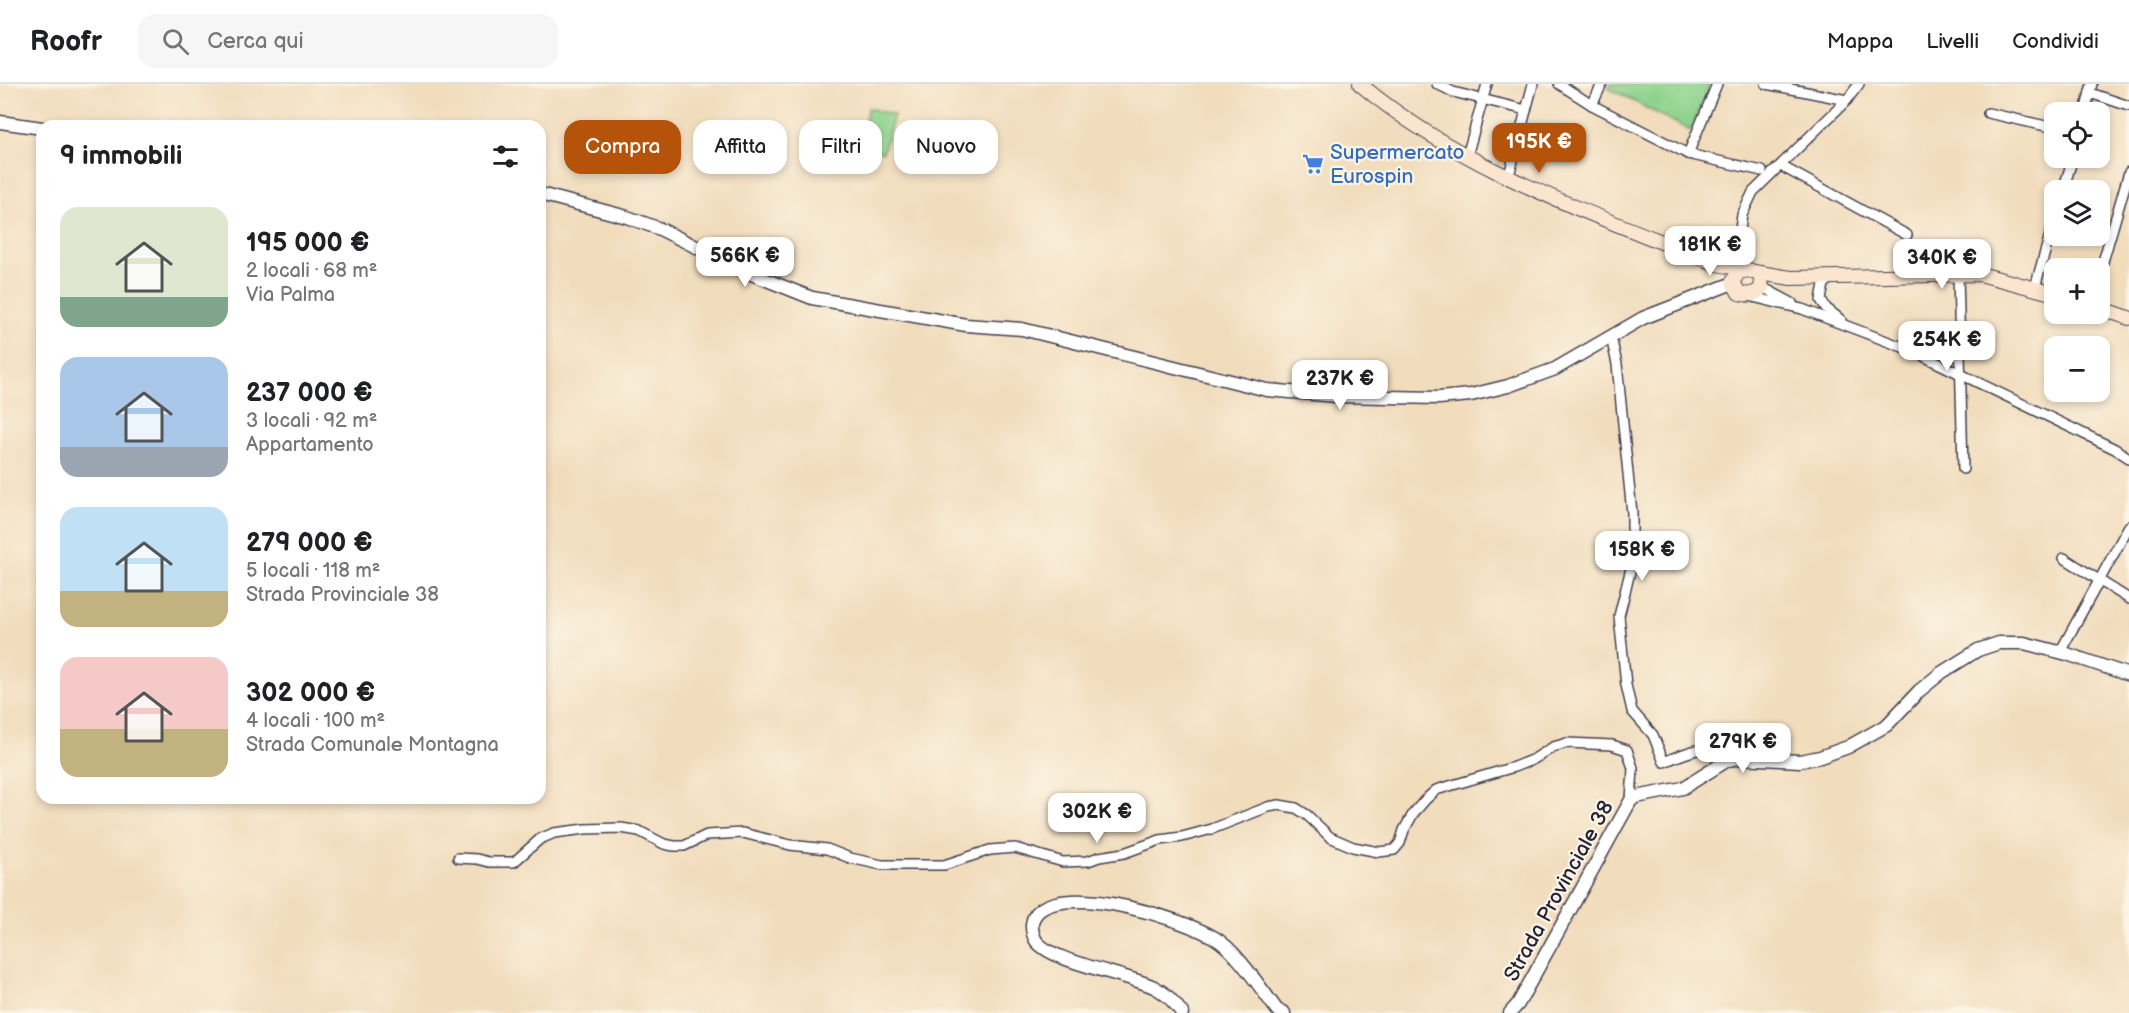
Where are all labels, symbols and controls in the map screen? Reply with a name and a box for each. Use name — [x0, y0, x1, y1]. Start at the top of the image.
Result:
search box — [138, 14, 558, 68]
text: Roofr — [30, 25, 102, 58]
icon: search — [159, 25, 192, 58]
text: Cerca qui — [207, 28, 304, 55]
text: Mappa — [1827, 29, 1893, 54]
text: Livelli — [1926, 29, 1979, 54]
text: Condividi — [2012, 29, 2099, 54]
map controls — [2044, 102, 2110, 402]
button: locate — [2044, 102, 2110, 168]
chip: Compra — [564, 120, 681, 174]
chip: Affitta — [693, 120, 787, 174]
chip: Filtri — [799, 120, 882, 174]
chip: Nuovo — [894, 120, 998, 174]
pin: 195K € — [1490, 123, 1588, 174]
text: 195K € — [1506, 130, 1572, 154]
icon: filters — [489, 140, 522, 173]
place label: Supermercato Eurospin — [1330, 140, 1464, 189]
text: 9 immobili — [60, 141, 182, 172]
supermarket icon: Supermercato Eurospin — [1301, 152, 1325, 176]
button: layers — [2044, 180, 2110, 246]
pin: 181K € — [1661, 226, 1759, 277]
text: 195 000 € — [246, 228, 369, 259]
icon: home — [108, 231, 180, 303]
text: 181K € — [1679, 233, 1741, 257]
pin: 566K € — [696, 237, 794, 288]
pin: 340K € — [1893, 239, 1991, 290]
text: 566K € — [710, 244, 780, 268]
text: 340K € — [1907, 246, 1977, 270]
button: + — [2044, 258, 2110, 324]
text: 2 locali · 68 m² — [246, 259, 377, 283]
text: Via Palma — [246, 283, 335, 307]
pin: 254K € — [1898, 321, 1996, 372]
text: 254K € — [1912, 328, 1982, 352]
button: − — [2044, 336, 2110, 402]
pin: 237K € — [1291, 360, 1389, 411]
text: 237K € — [1306, 367, 1374, 391]
text: 237 000 € — [246, 378, 373, 409]
icon: home — [108, 381, 180, 453]
text: 3 locali · 92 m² — [246, 409, 377, 433]
text: Appartamento — [246, 433, 374, 457]
text: 279 000 € — [246, 528, 373, 559]
icon: home — [108, 531, 180, 603]
pin: 158K € — [1593, 531, 1691, 582]
text: 158K € — [1609, 538, 1675, 562]
text: 5 locali · 118 m² — [246, 559, 380, 583]
text: Strada Provinciale 38 — [246, 583, 439, 607]
text: 302 000 € — [246, 678, 375, 709]
icon: home — [108, 681, 180, 753]
text: 4 locali · 100 m² — [246, 709, 385, 733]
pin: 279K € — [1694, 723, 1792, 774]
text: 279K € — [1709, 730, 1777, 754]
text: Strada Comunale Montagna — [246, 733, 499, 757]
pin: 302K € — [1048, 793, 1146, 844]
street label: Strada Provinciale 38 — [1499, 796, 1619, 986]
text: 302K € — [1062, 800, 1132, 824]

